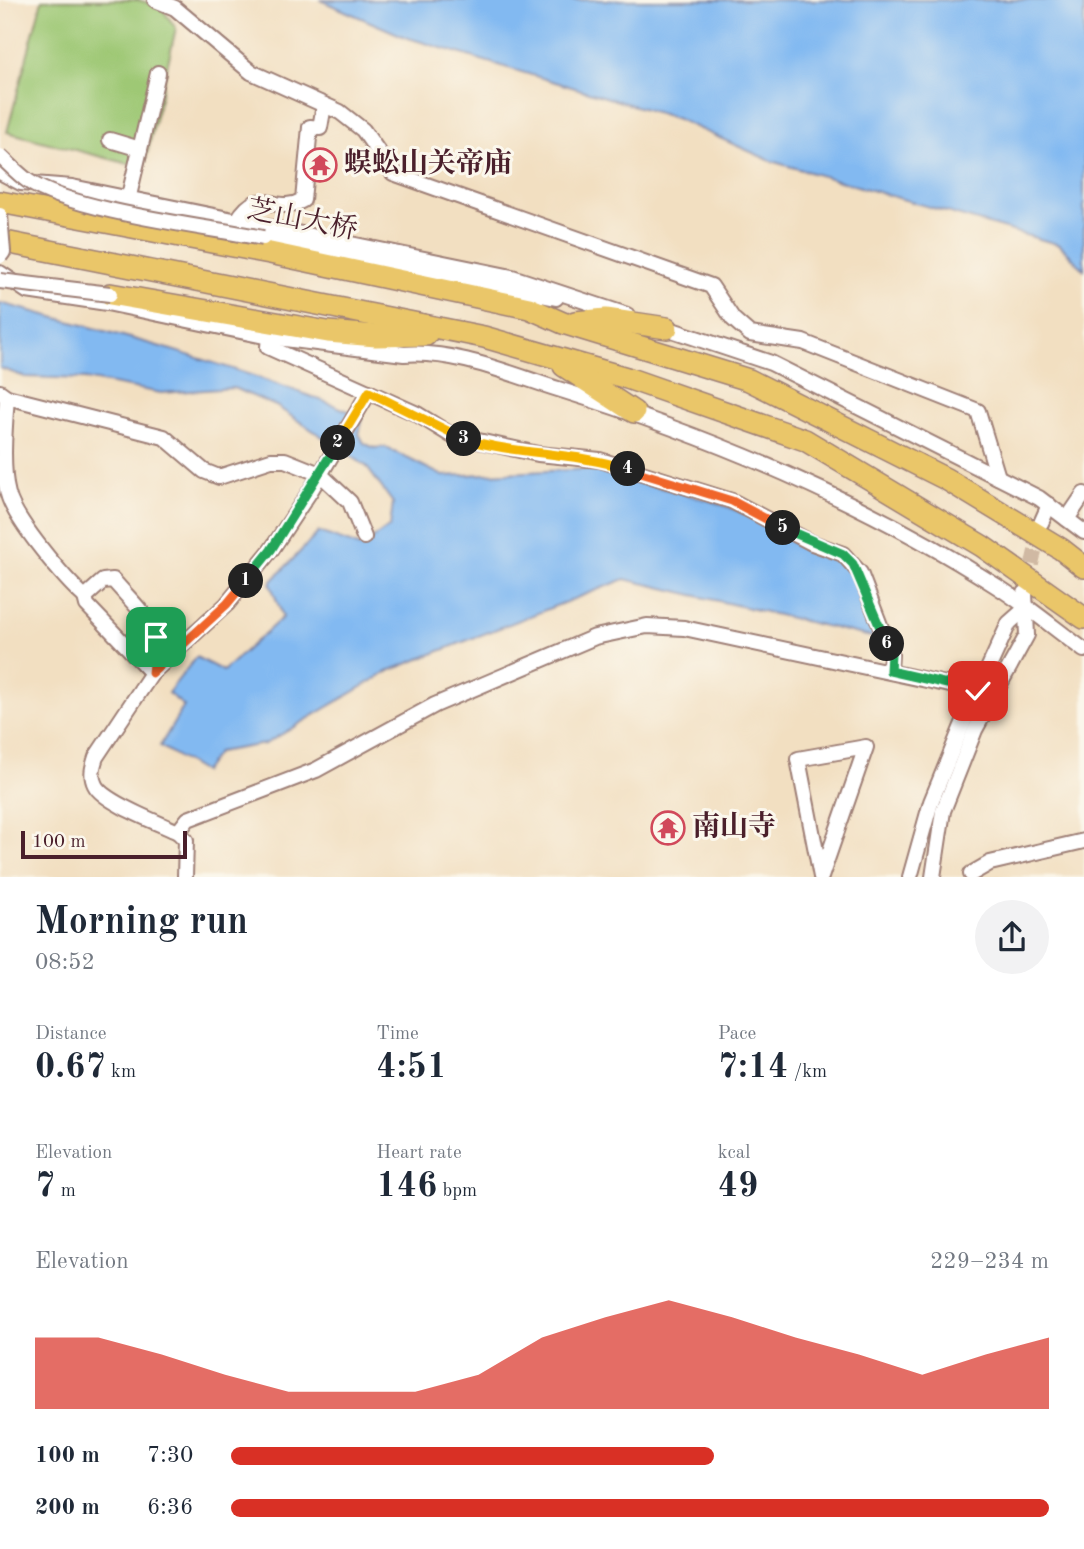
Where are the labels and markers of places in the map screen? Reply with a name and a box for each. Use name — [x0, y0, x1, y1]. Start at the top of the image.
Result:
temple icon: 蜈蚣山关帝庙 — [301, 146, 339, 184]
place label: 蜈蚣山关帝庙 — [344, 147, 512, 179]
pin: 3 — [447, 422, 482, 457]
pin: 2 — [320, 426, 356, 460]
pin: 4 — [610, 452, 646, 486]
pin: 5 — [766, 510, 800, 546]
pin: 1 — [229, 564, 264, 598]
pin — [126, 607, 186, 667]
pin: 6 — [870, 626, 904, 662]
pin — [948, 661, 1008, 721]
temple icon: 南山寺 — [649, 809, 687, 847]
place label: 南山寺 — [692, 811, 776, 842]

